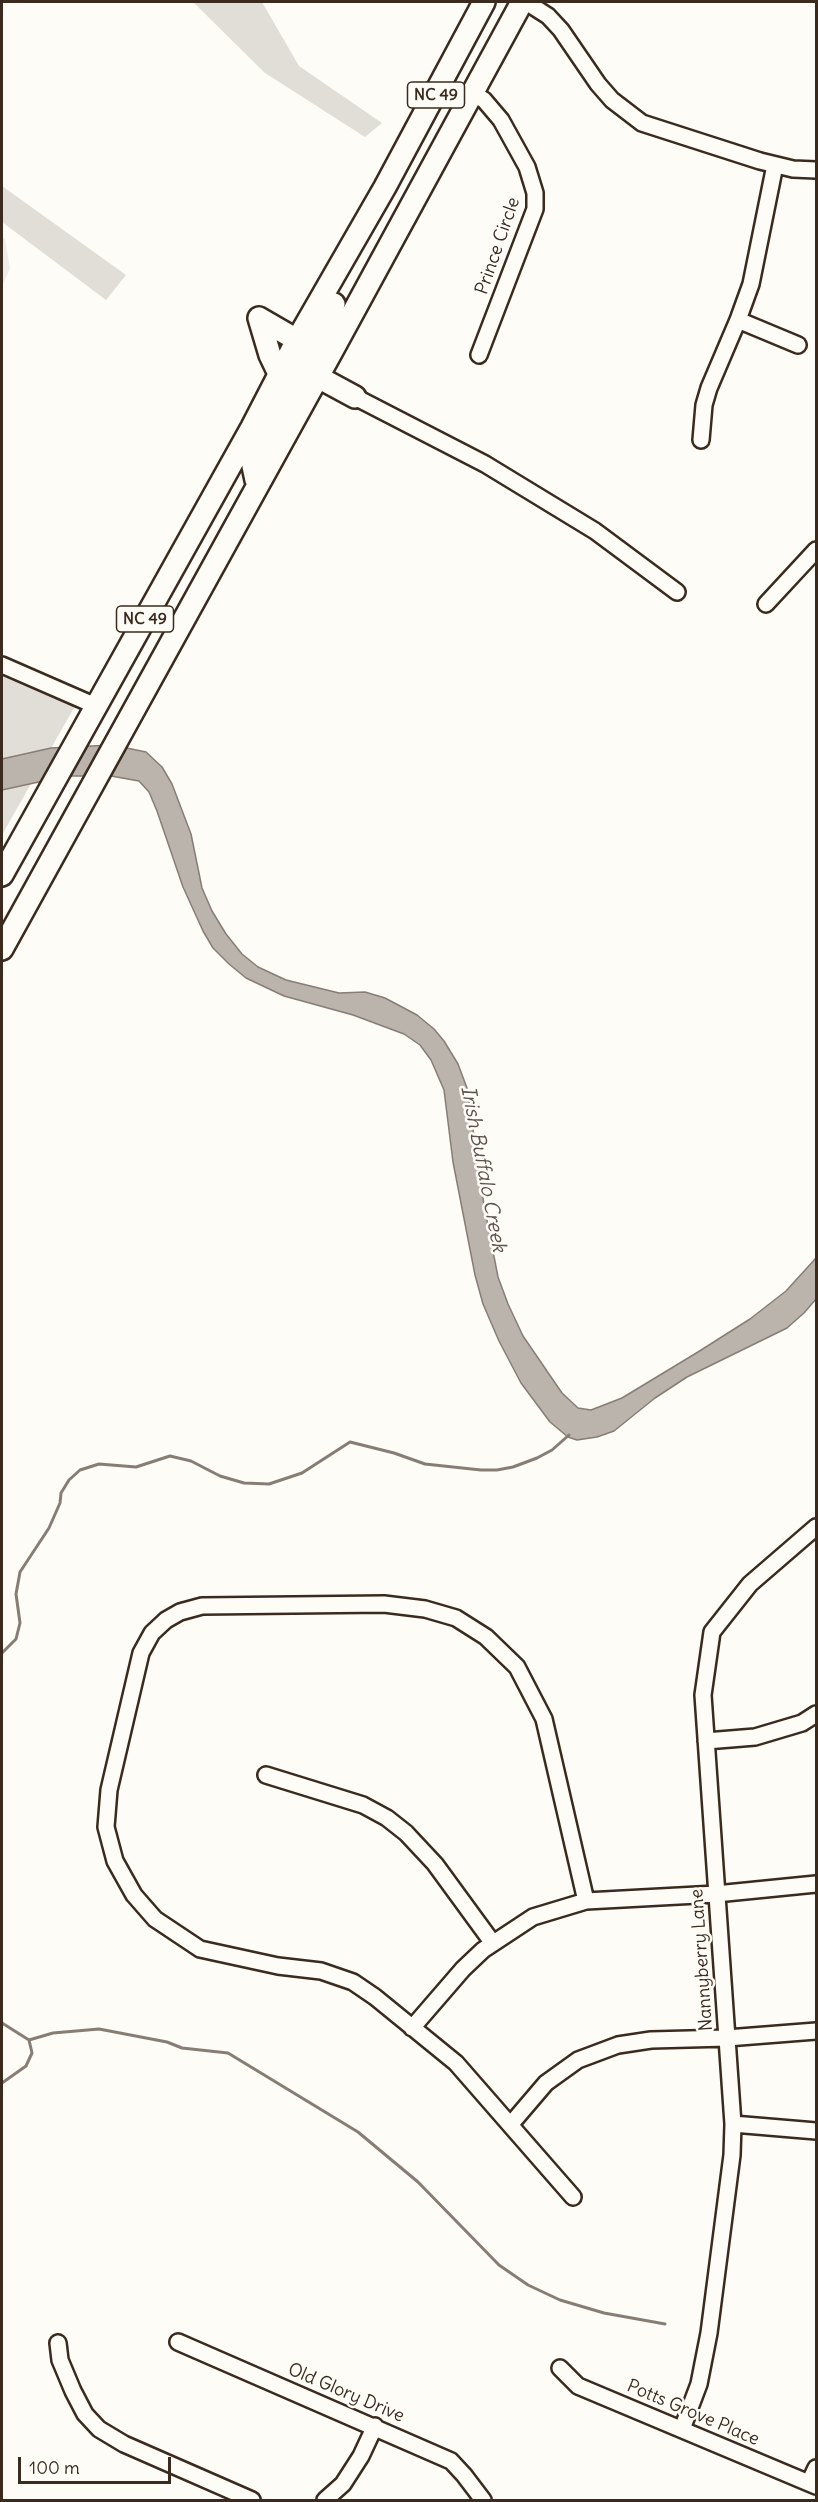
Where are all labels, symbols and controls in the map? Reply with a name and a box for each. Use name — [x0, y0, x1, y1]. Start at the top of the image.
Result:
road number: NC 49 — [408, 82, 464, 108]
street label: Prince Circle — [471, 195, 525, 297]
road number: NC 49 — [116, 606, 174, 632]
water label: Irish Buffalo Creek — [455, 1084, 511, 1254]
street label: Nannyberry Lane — [686, 1888, 718, 2032]
street label: Old Glory Drive — [285, 2359, 407, 2427]
street label: Potts Grove Place — [624, 2375, 762, 2451]
scale bar — [21, 2445, 174, 2483]
text: 100 m — [29, 2456, 80, 2479]

